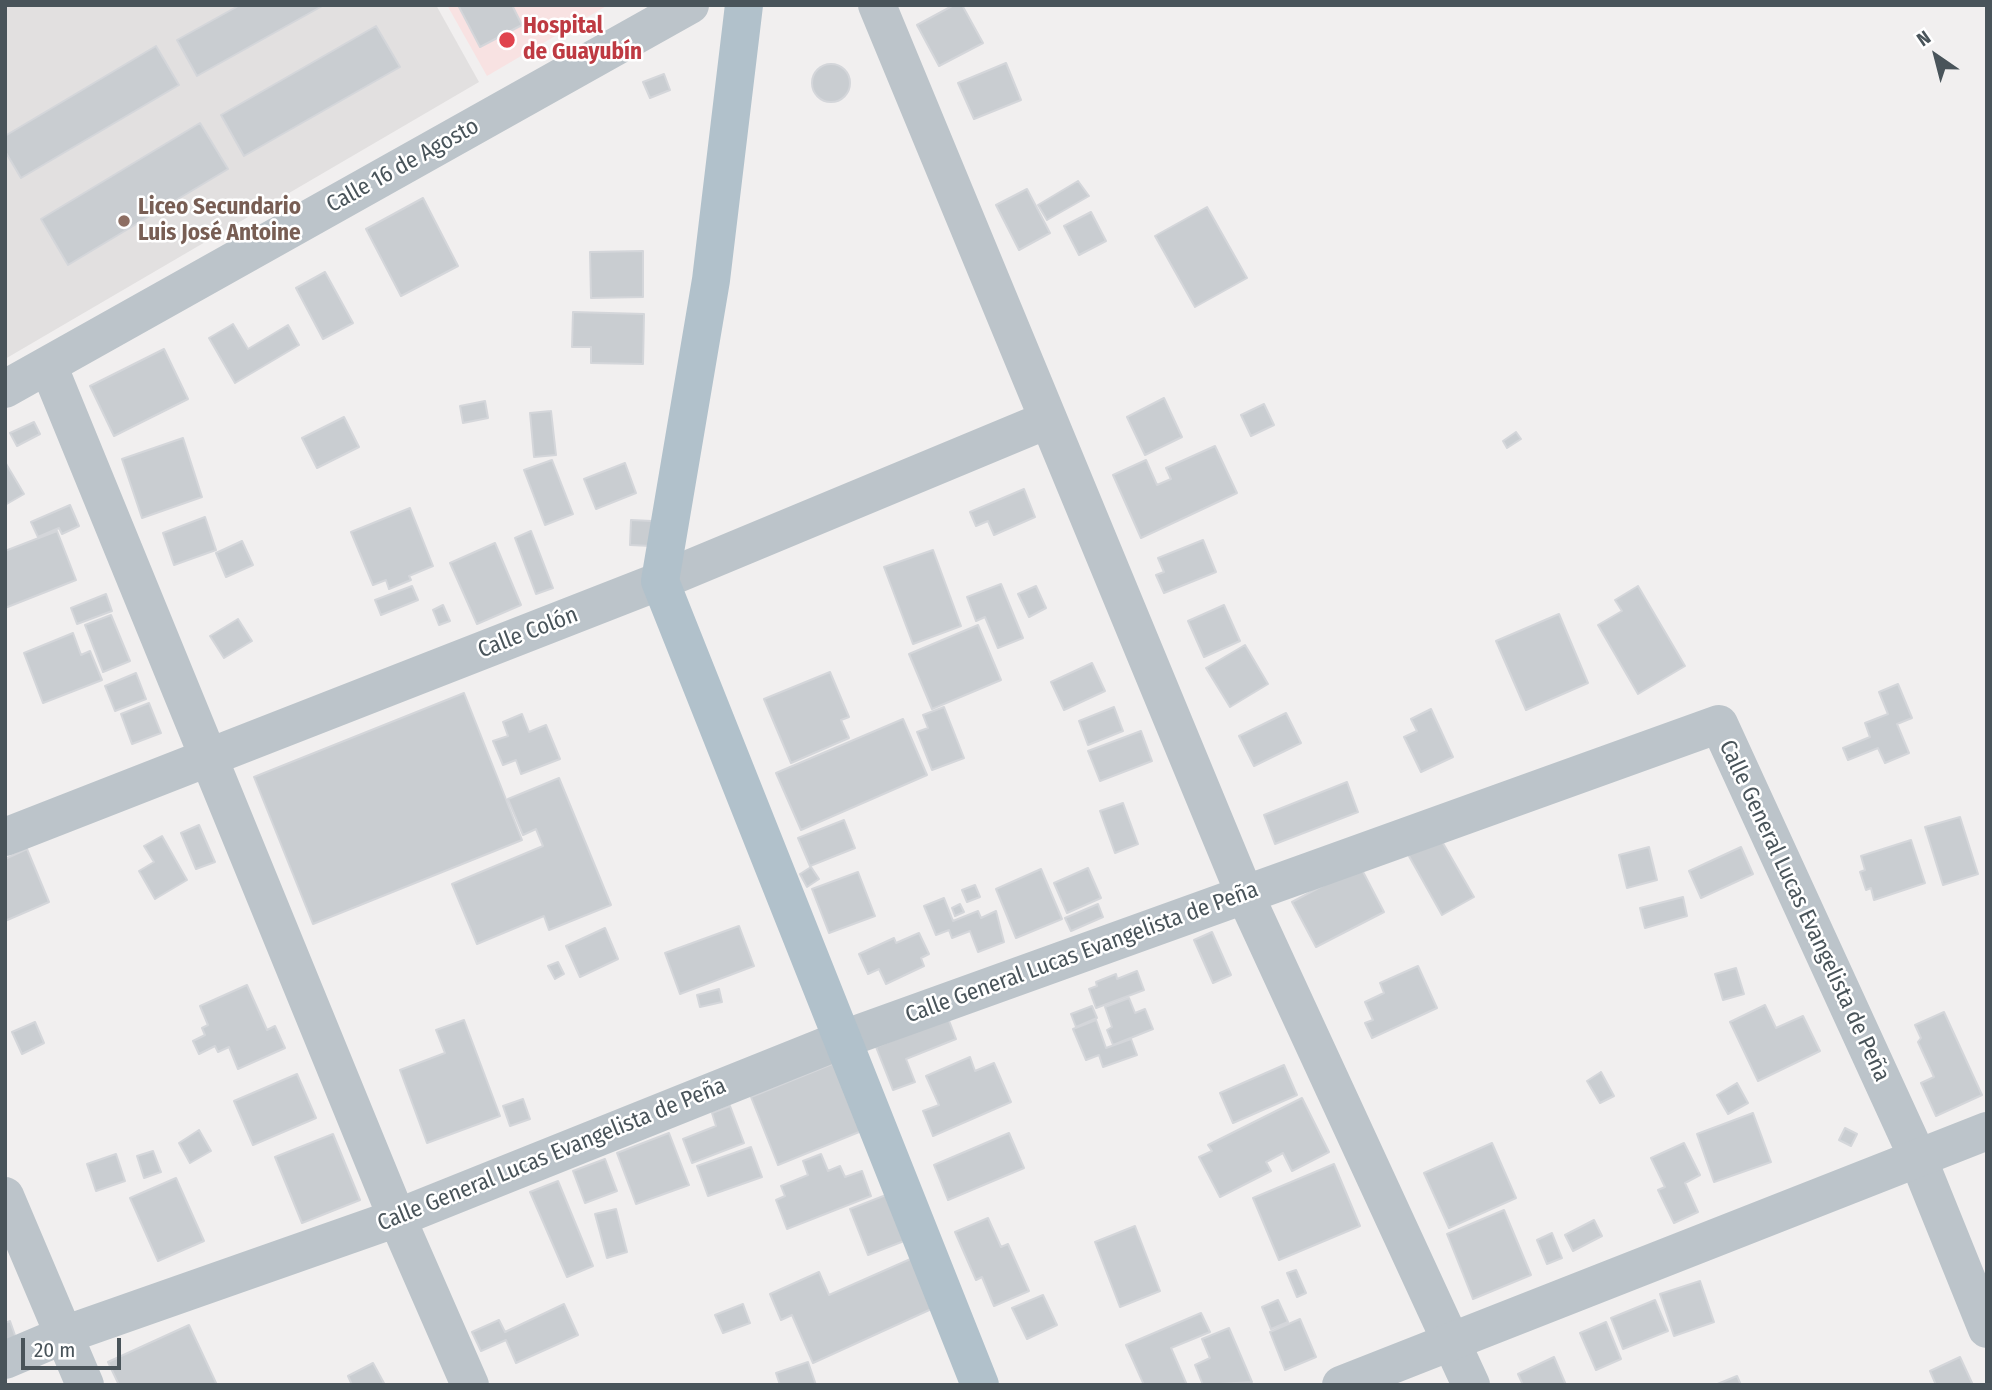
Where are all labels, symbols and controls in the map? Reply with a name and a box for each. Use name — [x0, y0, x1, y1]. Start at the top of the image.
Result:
place label: Hospital de Guayubín — [523, 13, 642, 67]
north arrow — [1901, 21, 1971, 91]
text: N — [1912, 26, 1935, 51]
marker: Hospital de Guayubín — [497, 30, 517, 50]
street label: Calle 16 de Agosto — [322, 113, 484, 219]
place label: Liceo Secundario Luis José Antoine — [138, 194, 301, 248]
marker: Liceo Secundario Luis José Antoine — [116, 213, 132, 229]
street label: Calle Colón — [474, 601, 582, 665]
street label: Calle General Lucas Evangelista de Peña — [1713, 736, 1895, 1086]
street label: Calle General Lucas Evangelista de Peña — [902, 876, 1262, 1030]
street label: Calle General Lucas Evangelista de Peña — [374, 1072, 730, 1238]
scale bar — [24, 1324, 124, 1368]
text: 20 m — [34, 1337, 75, 1363]

